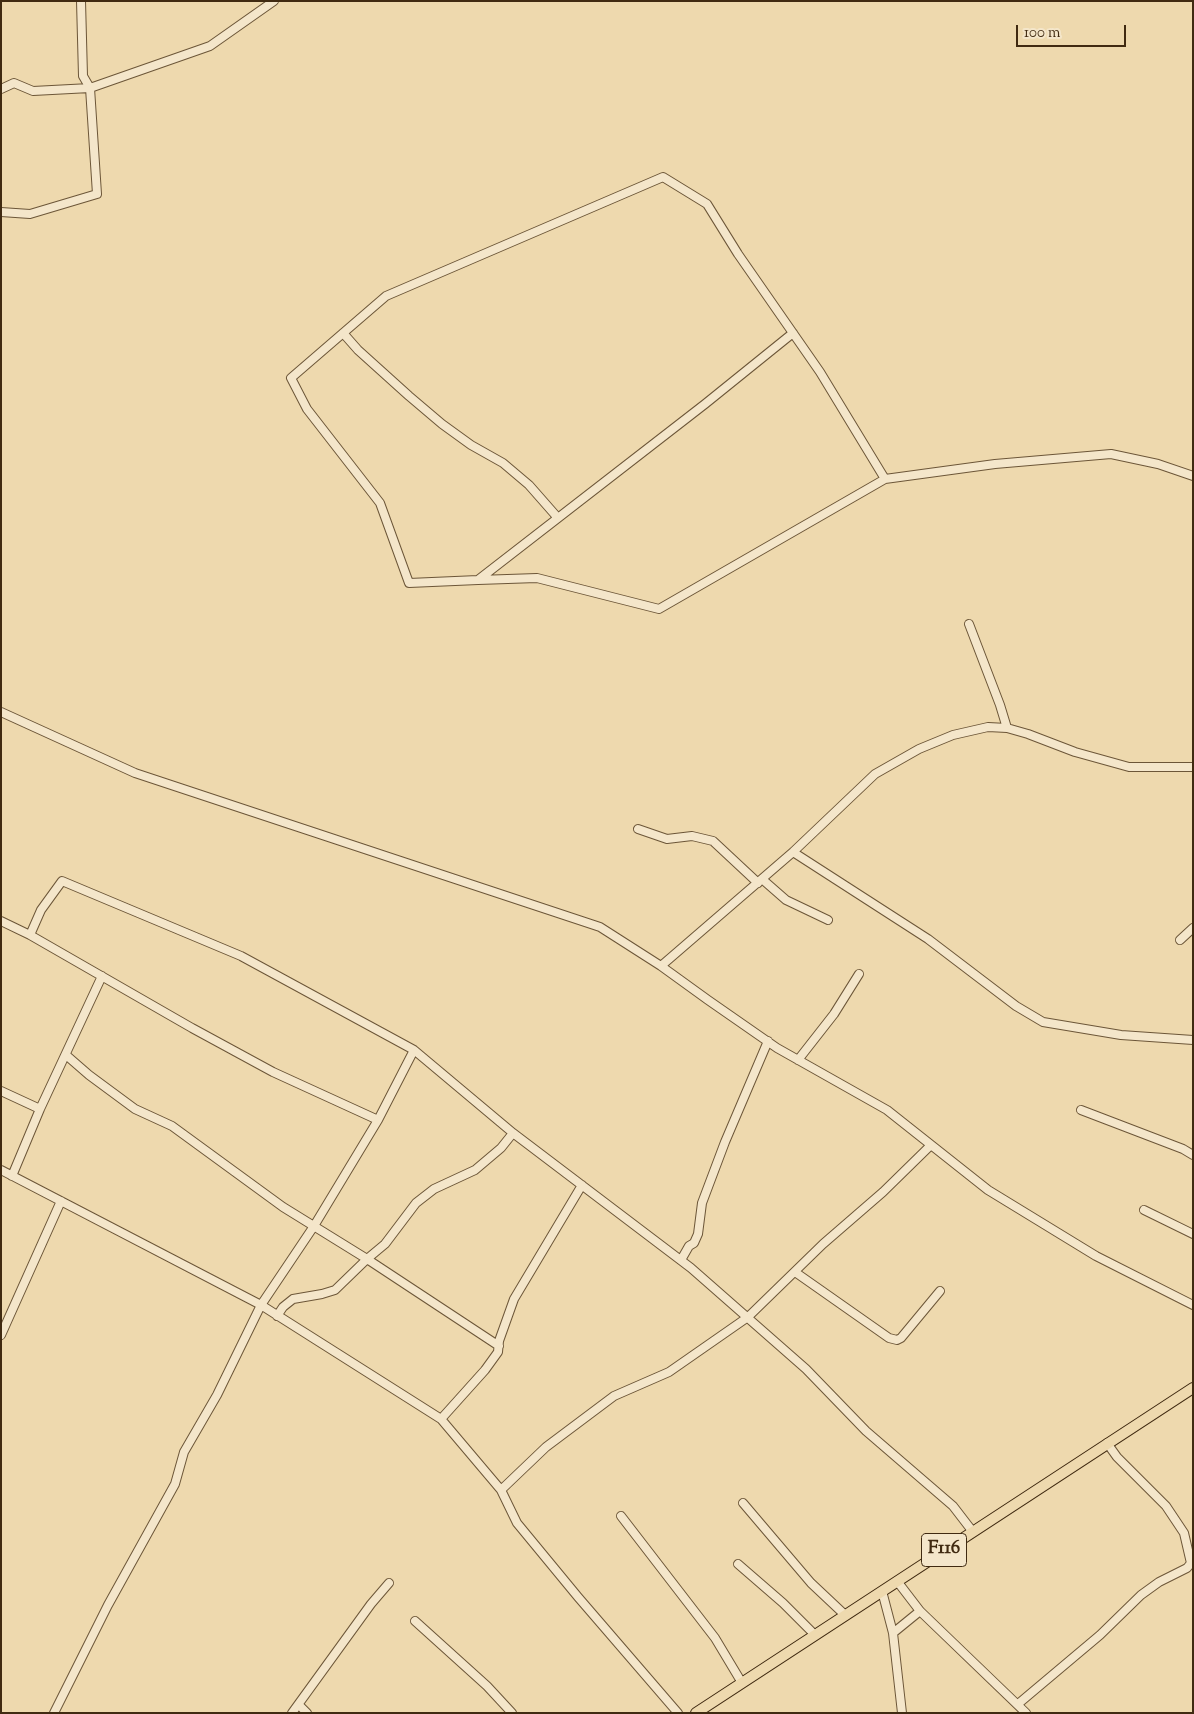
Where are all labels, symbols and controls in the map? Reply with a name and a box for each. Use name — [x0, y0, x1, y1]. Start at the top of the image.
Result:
scale bar — [1019, 15, 1129, 47]
text: 100 m — [1024, 23, 1060, 44]
road number: F116 — [922, 1534, 966, 1566]

